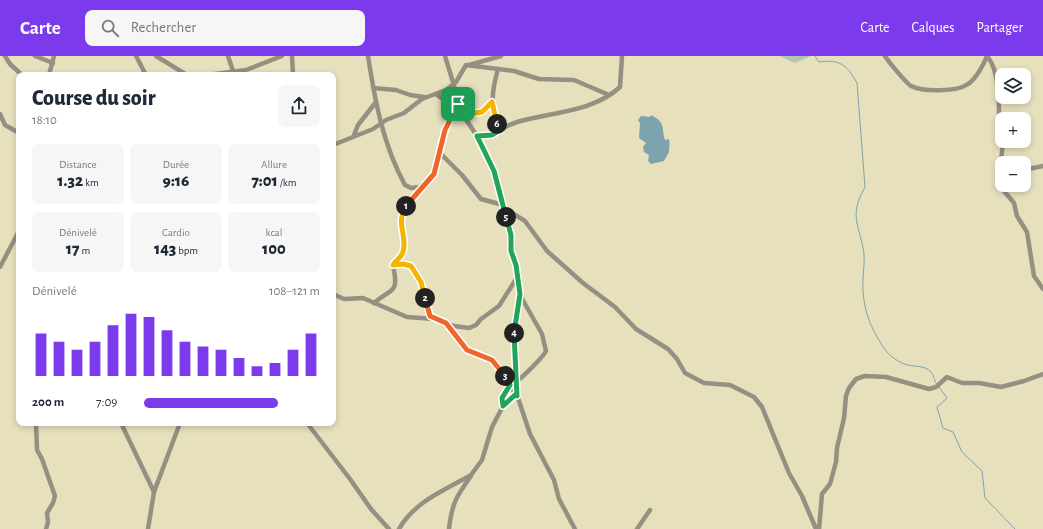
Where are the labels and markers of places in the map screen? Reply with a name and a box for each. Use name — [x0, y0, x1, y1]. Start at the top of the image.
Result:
pin — [441, 87, 475, 121]
pin: 6 — [487, 114, 507, 134]
pin: 1 — [396, 196, 416, 216]
pin: 5 — [496, 207, 516, 227]
pin: 2 — [415, 288, 435, 308]
pin: 4 — [504, 323, 524, 343]
pin: 3 — [495, 366, 515, 386]

